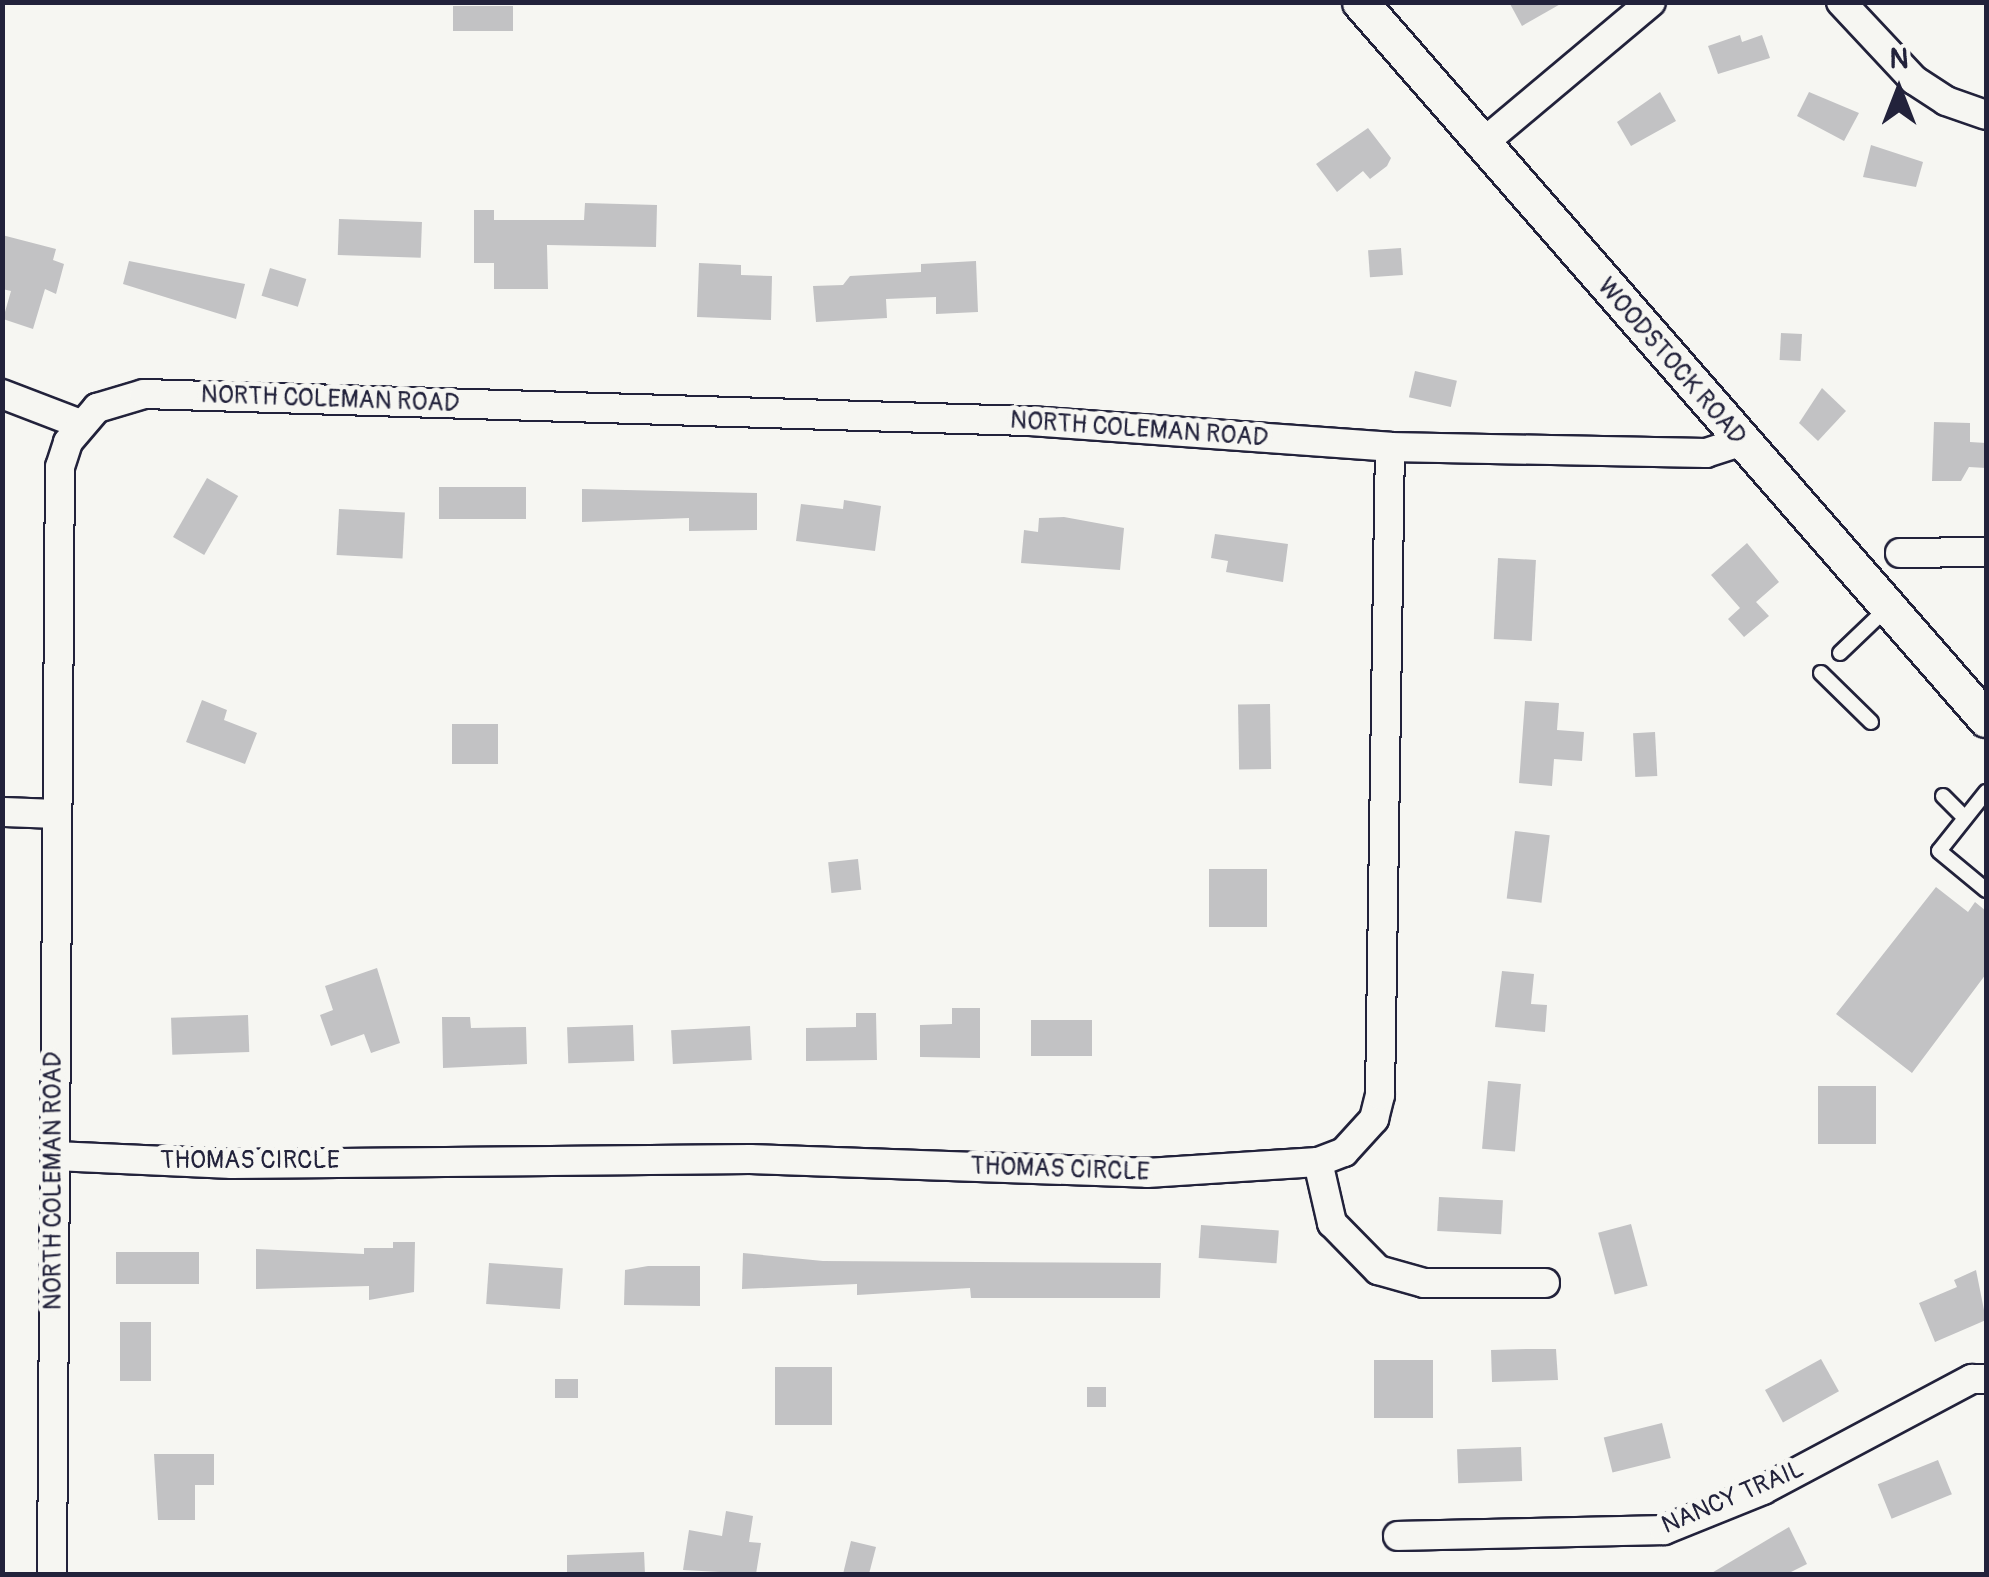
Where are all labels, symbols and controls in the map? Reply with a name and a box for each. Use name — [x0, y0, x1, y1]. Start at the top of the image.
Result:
north arrow — [1849, 40, 1949, 140]
text: N — [1890, 42, 1908, 77]
street label: WOODSTOCK ROAD — [1590, 272, 1752, 452]
street label: NORTH COLEMAN ROAD — [200, 380, 460, 420]
street label: NORTH COLEMAN ROAD — [1009, 406, 1269, 454]
street label: NORTH COLEMAN ROAD — [39, 1052, 69, 1310]
street label: THOMAS CIRCLE — [160, 1146, 340, 1176]
street label: THOMAS CIRCLE — [970, 1152, 1150, 1188]
street label: NANCY TRAIL — [1658, 1455, 1808, 1541]

